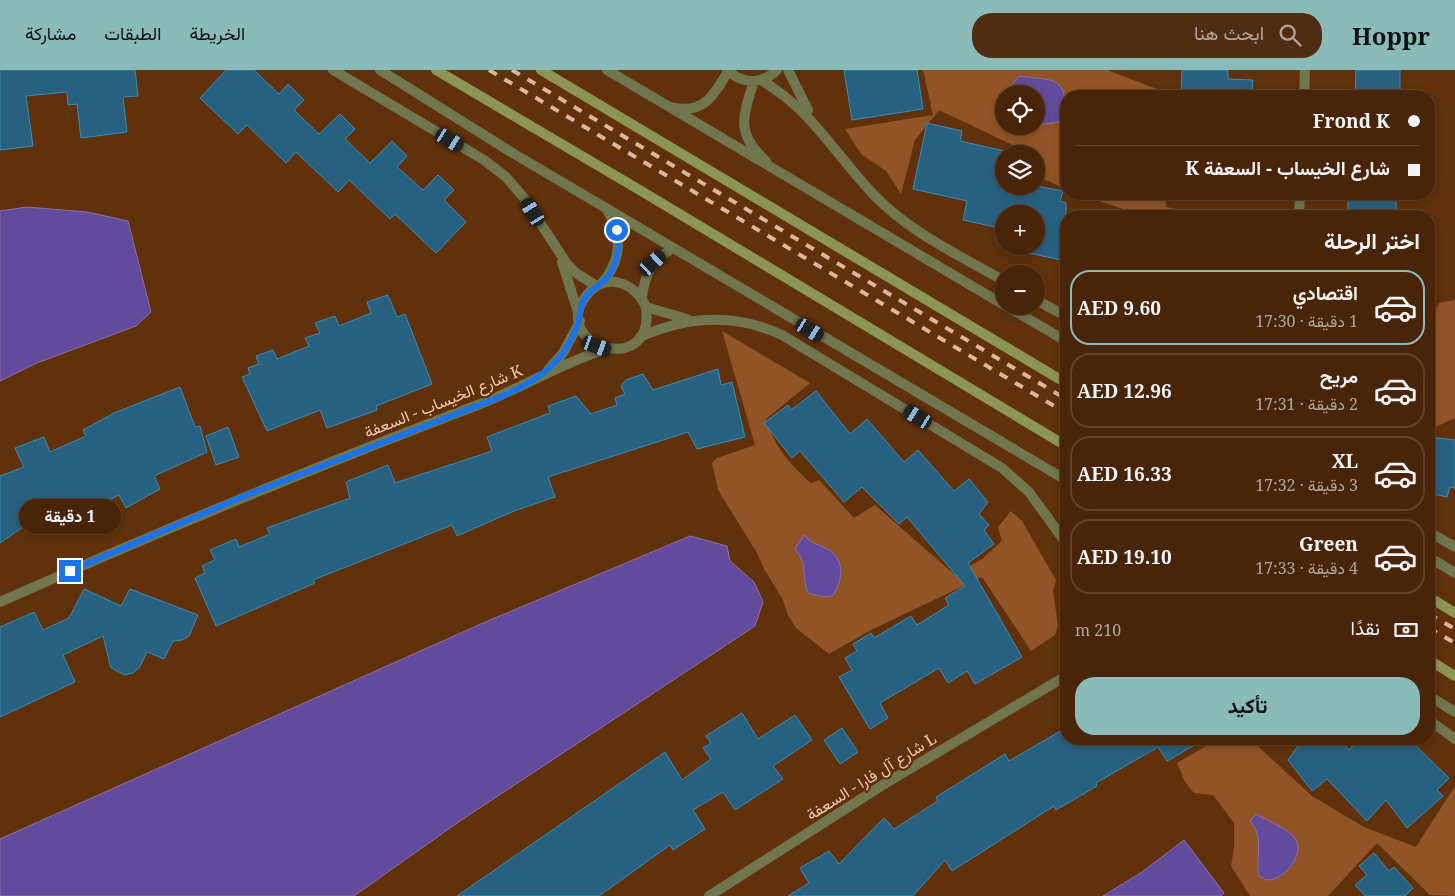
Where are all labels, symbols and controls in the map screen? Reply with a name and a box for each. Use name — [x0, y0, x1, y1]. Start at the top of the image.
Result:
search box — [972, 13, 1322, 58]
text: Hoppr — [1352, 19, 1430, 52]
text: ابحث هنا — [1194, 20, 1264, 46]
text: مشاركة — [25, 21, 76, 45]
text: الطبقات — [104, 21, 161, 45]
text: الخريطة — [189, 21, 245, 45]
icon: search — [1276, 21, 1304, 49]
map controls — [995, 85, 1045, 315]
button: locate — [995, 85, 1045, 135]
text: Frond K — [1313, 108, 1390, 134]
car — [433, 126, 466, 154]
button: layers — [995, 145, 1045, 195]
text: شارع الخيساب - السعفة K — [1185, 155, 1390, 181]
car — [518, 195, 547, 229]
button: + — [995, 205, 1045, 255]
route start — [606, 219, 628, 241]
text: اختر الرحلة — [1324, 225, 1420, 255]
car — [636, 247, 669, 279]
button: − — [995, 265, 1045, 315]
text: اقتصادي — [1293, 280, 1358, 306]
icon: car — [1373, 285, 1418, 330]
text: AED 9.60 — [1077, 295, 1161, 321]
text: 1 دقيقة · 17:30 — [1255, 310, 1358, 332]
car — [793, 316, 826, 344]
car — [580, 334, 613, 358]
street label: شارع الخيساب - السعفة K — [361, 359, 527, 444]
text: مريح — [1320, 363, 1358, 389]
icon: car — [1373, 368, 1418, 413]
text: AED 12.96 — [1077, 378, 1172, 404]
text: 2 دقيقة · 17:31 — [1255, 393, 1358, 415]
car — [901, 403, 934, 431]
text: XL — [1332, 448, 1358, 474]
icon: car — [1373, 451, 1418, 496]
text: AED 16.33 — [1077, 461, 1172, 487]
text: 3 دقيقة · 17:32 — [1255, 474, 1358, 496]
callout: 1 دقيقة — [19, 498, 121, 534]
text: 1 دقيقة — [45, 505, 95, 527]
text: Green — [1299, 531, 1358, 557]
icon: car — [1373, 534, 1418, 579]
text: AED 19.10 — [1077, 544, 1172, 570]
text: 4 دقيقة · 17:33 — [1255, 557, 1358, 579]
route end — [59, 560, 81, 582]
text: نقدًا — [1351, 615, 1380, 641]
icon: cash — [1392, 616, 1420, 644]
text: 210 m — [1075, 619, 1121, 641]
button: تأكيد — [1075, 677, 1420, 735]
street label: شارع آل فارا - السعفة L — [802, 727, 941, 826]

